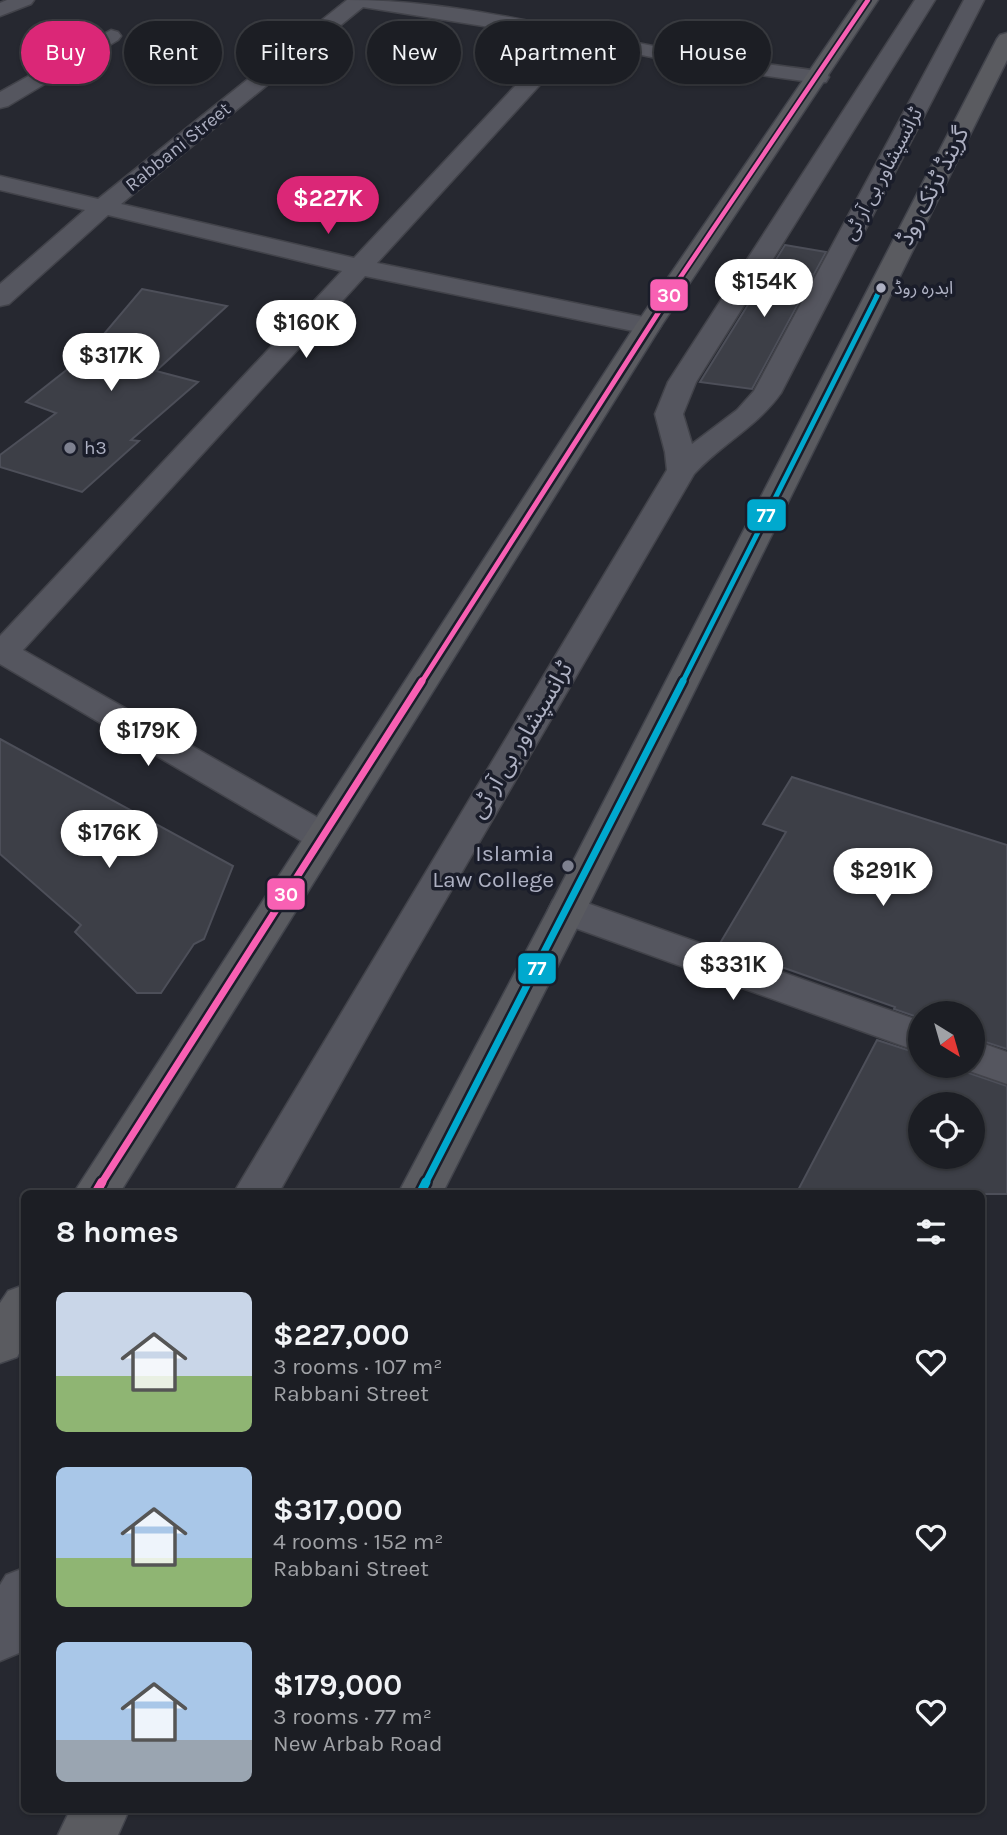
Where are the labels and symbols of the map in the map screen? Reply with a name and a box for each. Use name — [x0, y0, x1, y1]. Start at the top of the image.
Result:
street label: Rabbani Street — [121, 98, 235, 196]
street label: ٹرانسپشاور بی آر ٹی — [839, 104, 928, 244]
street label: گرینڈ ٹرنک روڈ — [892, 122, 975, 250]
pin: $227K — [279, 176, 377, 236]
pin: $154K — [715, 260, 813, 319]
place label: ابدرہ روڈ — [894, 277, 953, 299]
line badge: 30 — [649, 278, 689, 312]
marker: ابدرہ روڈ — [874, 281, 888, 295]
text: 30 — [657, 285, 681, 307]
pin: $160K — [257, 300, 355, 360]
pin: $317K — [62, 334, 160, 393]
place label: h3 — [84, 437, 107, 459]
marker: h3 — [62, 440, 78, 456]
line badge: 77 — [746, 498, 787, 532]
text: 77 — [757, 505, 776, 527]
street label: ٹرانسپشاور بی آر ٹی — [464, 657, 579, 824]
pin: $179K — [99, 708, 197, 768]
pin: $176K — [60, 810, 158, 870]
place label: Islamia Law College — [432, 840, 554, 893]
pin: $291K — [834, 848, 932, 908]
marker: Islamia Law College — [560, 858, 576, 874]
line badge: 30 — [266, 877, 306, 911]
text: 30 — [274, 884, 298, 906]
pin: $331K — [684, 942, 782, 1002]
line badge: 77 — [517, 952, 557, 985]
text: 77 — [528, 958, 547, 980]
north arrow — [908, 1001, 985, 1078]

